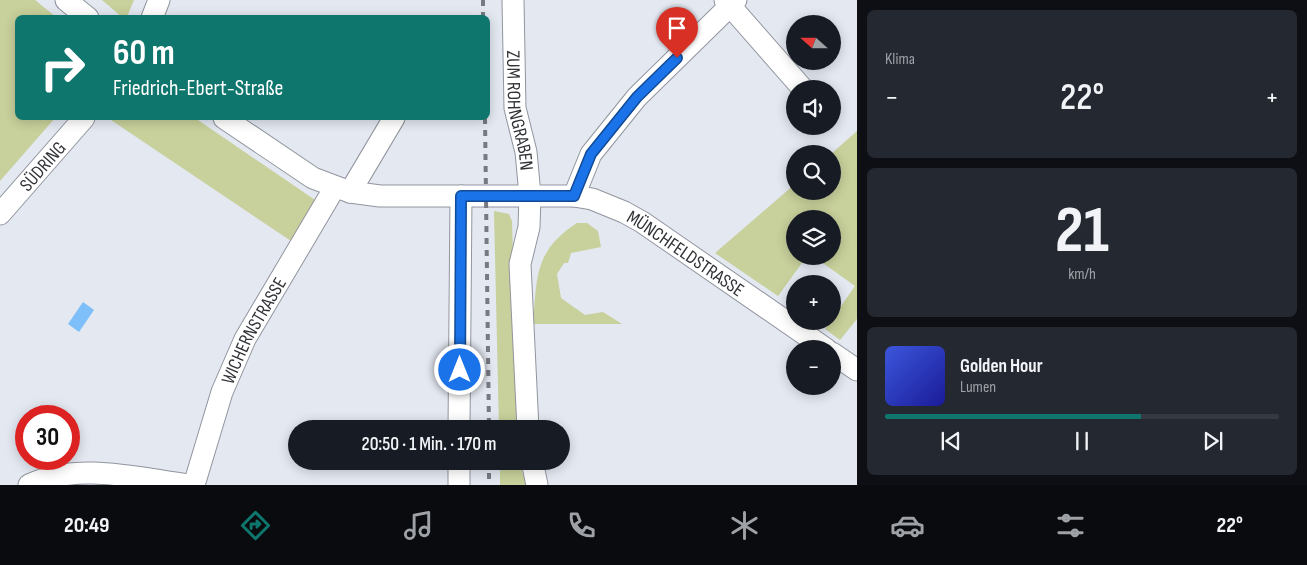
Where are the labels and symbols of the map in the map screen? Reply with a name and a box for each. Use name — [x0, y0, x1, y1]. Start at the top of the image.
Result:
pin — [656, 7, 698, 58]
north arrow — [786, 15, 841, 70]
street label: ZUM ROHNGRABEN — [501, 50, 538, 171]
street label: SÜDRING — [15, 137, 71, 197]
street label: MÜNCHFELDSTRASSE — [622, 206, 748, 302]
street label: WICHERNSTRASSE — [217, 274, 292, 388]
position arrow — [433, 343, 485, 395]
speed limit sign: 30 — [15, 405, 80, 470]

